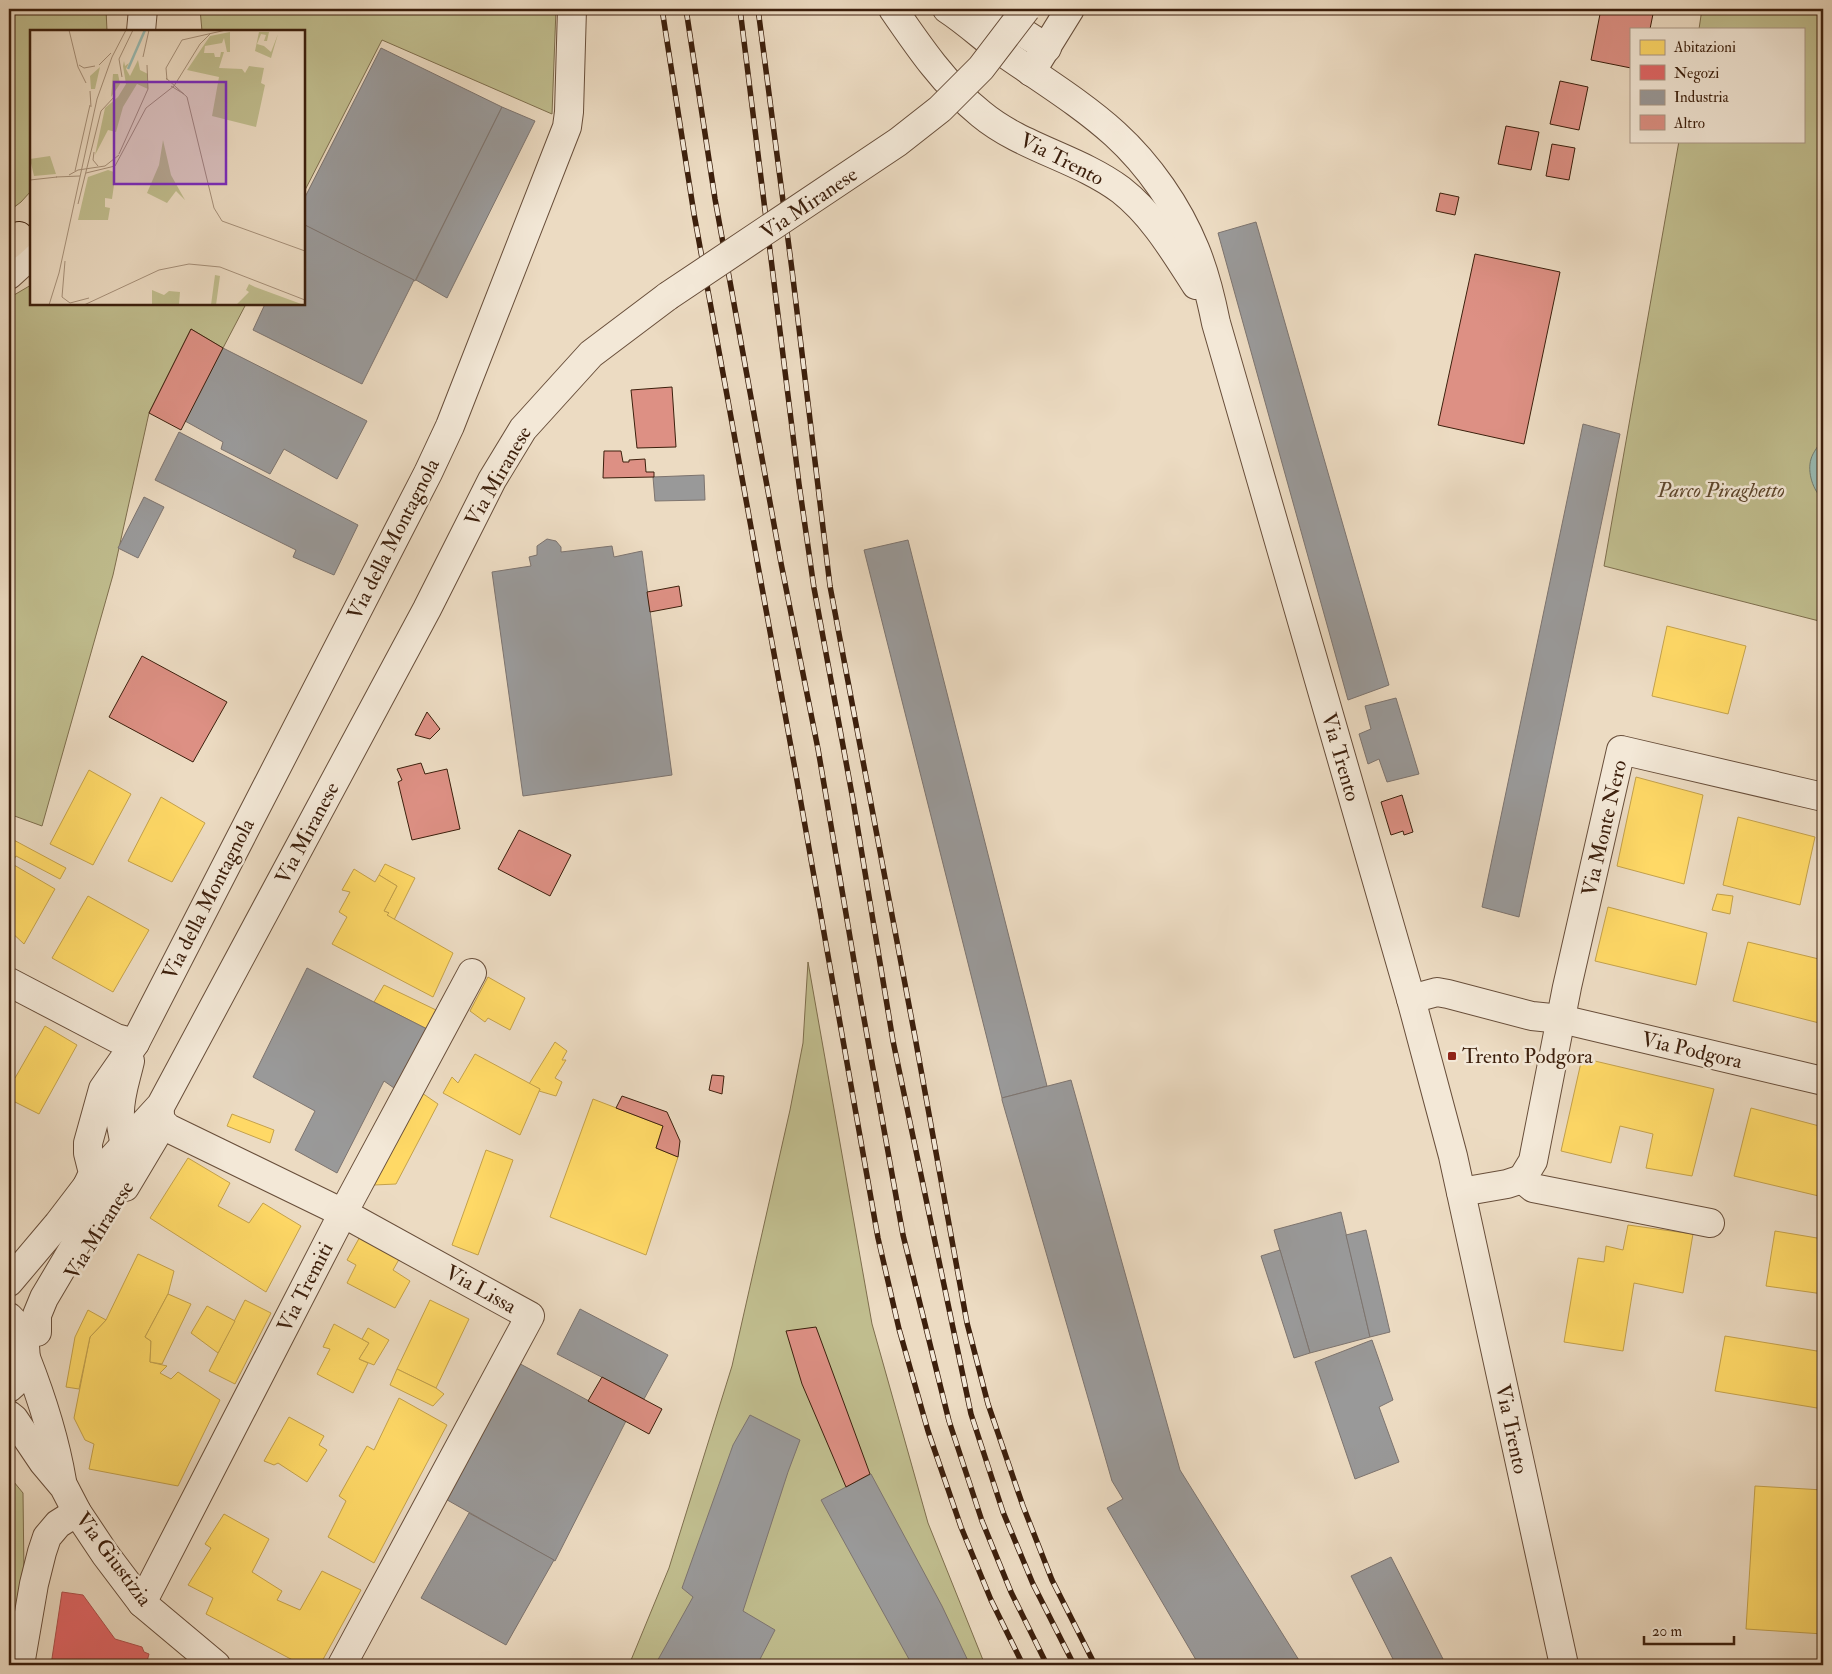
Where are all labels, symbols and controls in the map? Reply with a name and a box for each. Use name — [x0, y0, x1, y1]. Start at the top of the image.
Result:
legend — [1630, 28, 1804, 142]
inset map — [30, 30, 305, 305]
text: Abitazioni — [1673, 38, 1736, 57]
text: Negozi — [1674, 64, 1719, 83]
text: Industria — [1674, 88, 1729, 107]
text: Altro — [1673, 114, 1705, 133]
street label: Via Trento — [1015, 127, 1108, 192]
street label: Via Miranese — [756, 161, 863, 246]
street label: Via Miranese — [459, 421, 538, 531]
street label: Via della Montagnola — [341, 454, 446, 625]
park label: Parco Piraghetto — [1656, 477, 1785, 504]
street label: Via Trento — [1315, 710, 1366, 805]
street label: Via Monte Nero — [1576, 757, 1633, 899]
street label: Via Miranese — [269, 778, 346, 889]
street label: Via della Montagnola — [156, 814, 261, 985]
street label: Via Podgora — [1639, 1026, 1745, 1075]
place label: Trento Podgora — [1462, 1043, 1593, 1070]
marker: Trento Podgora — [1446, 1050, 1458, 1062]
street label: Via Miranese — [58, 1176, 140, 1285]
street label: Via Tremiti — [271, 1237, 340, 1337]
street label: Via Lissa — [440, 1259, 521, 1320]
street label: Via Trento — [1489, 1382, 1534, 1476]
street label: Via Giustizia — [69, 1507, 158, 1612]
scale bar — [1644, 1614, 1734, 1646]
text: 20 m — [1652, 1622, 1682, 1641]

